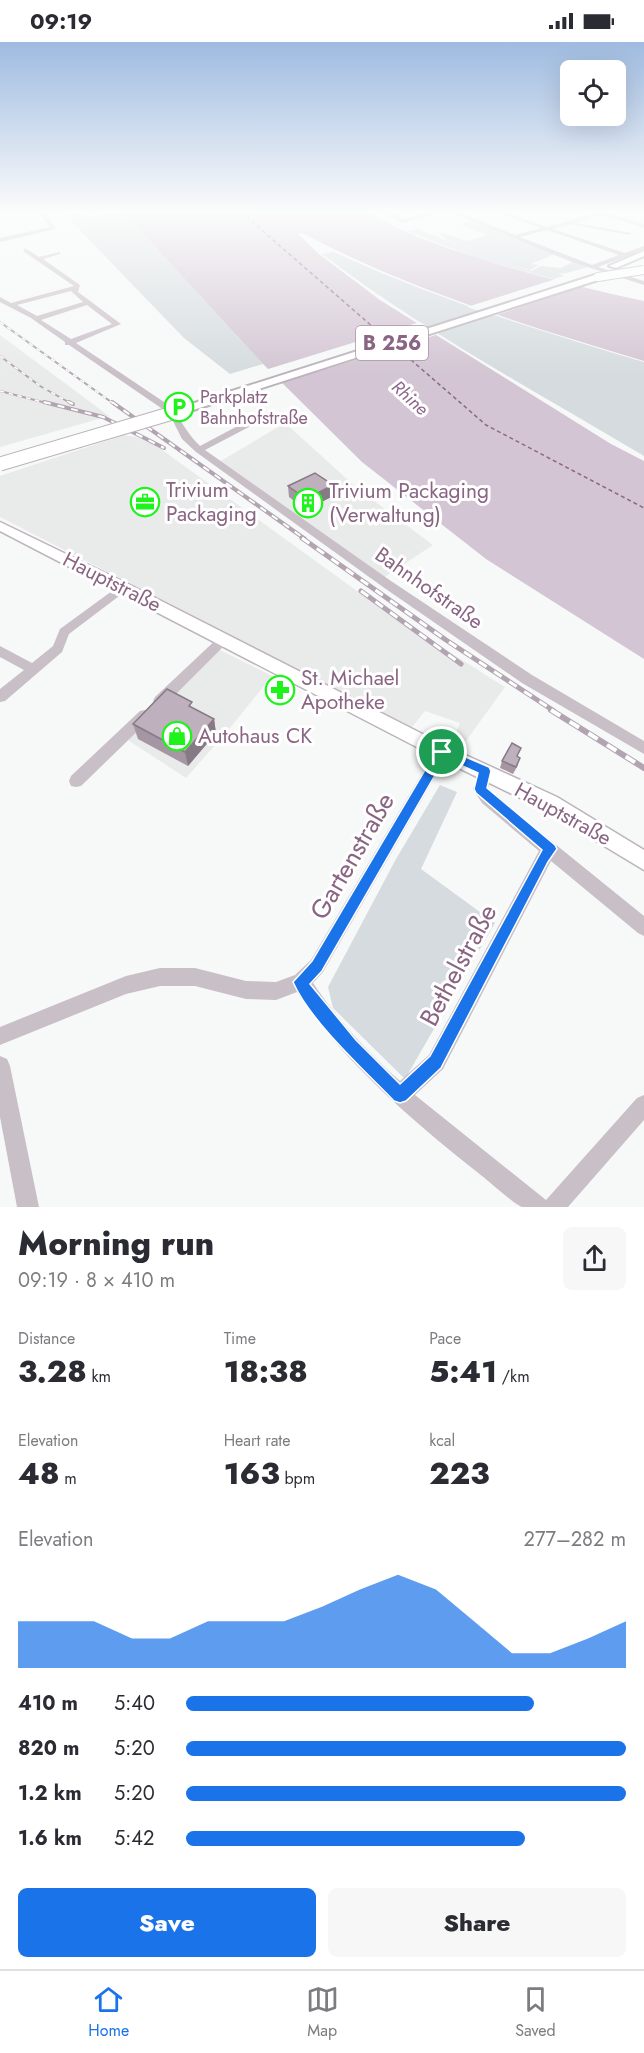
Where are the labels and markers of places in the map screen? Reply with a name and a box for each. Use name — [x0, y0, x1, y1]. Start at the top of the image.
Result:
place label: Parkplatz Bahnhofstraße — [200, 384, 308, 431]
parking icon: Parkplatz Bahnhofstraße — [163, 391, 195, 423]
place label: Trivium Packaging — [166, 475, 257, 529]
place label: Trivium Packaging (Verwaltung) — [329, 476, 489, 530]
office icon: Trivium Packaging — [129, 486, 161, 518]
building icon: Trivium Packaging (Verwaltung) — [292, 487, 324, 519]
place label: St. Michael Apotheke — [301, 663, 399, 717]
pharmacy icon: St. Michael Apotheke — [264, 674, 296, 706]
shop icon: Autohaus CK — [161, 720, 193, 752]
place label: Autohaus CK — [198, 721, 312, 751]
pin — [416, 726, 467, 777]

